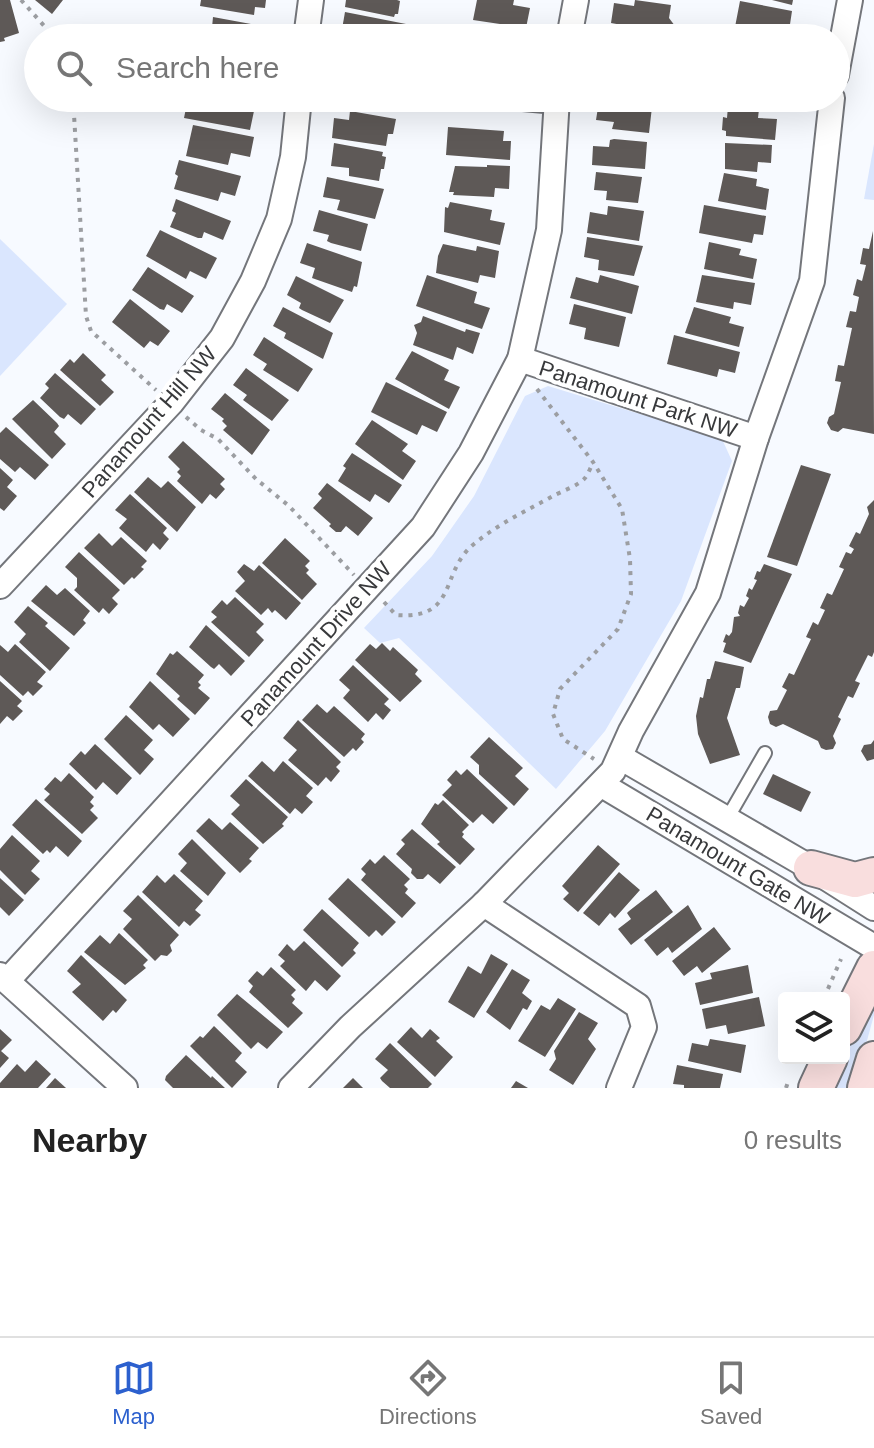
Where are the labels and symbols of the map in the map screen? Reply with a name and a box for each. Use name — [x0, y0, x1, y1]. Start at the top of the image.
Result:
street label: Panamount Hill NW — [77, 341, 222, 503]
street label: Panamount Park NW — [536, 355, 740, 443]
street label: Panamount Drive NW — [236, 556, 397, 731]
street label: Panamount Gate NW — [642, 801, 834, 931]

